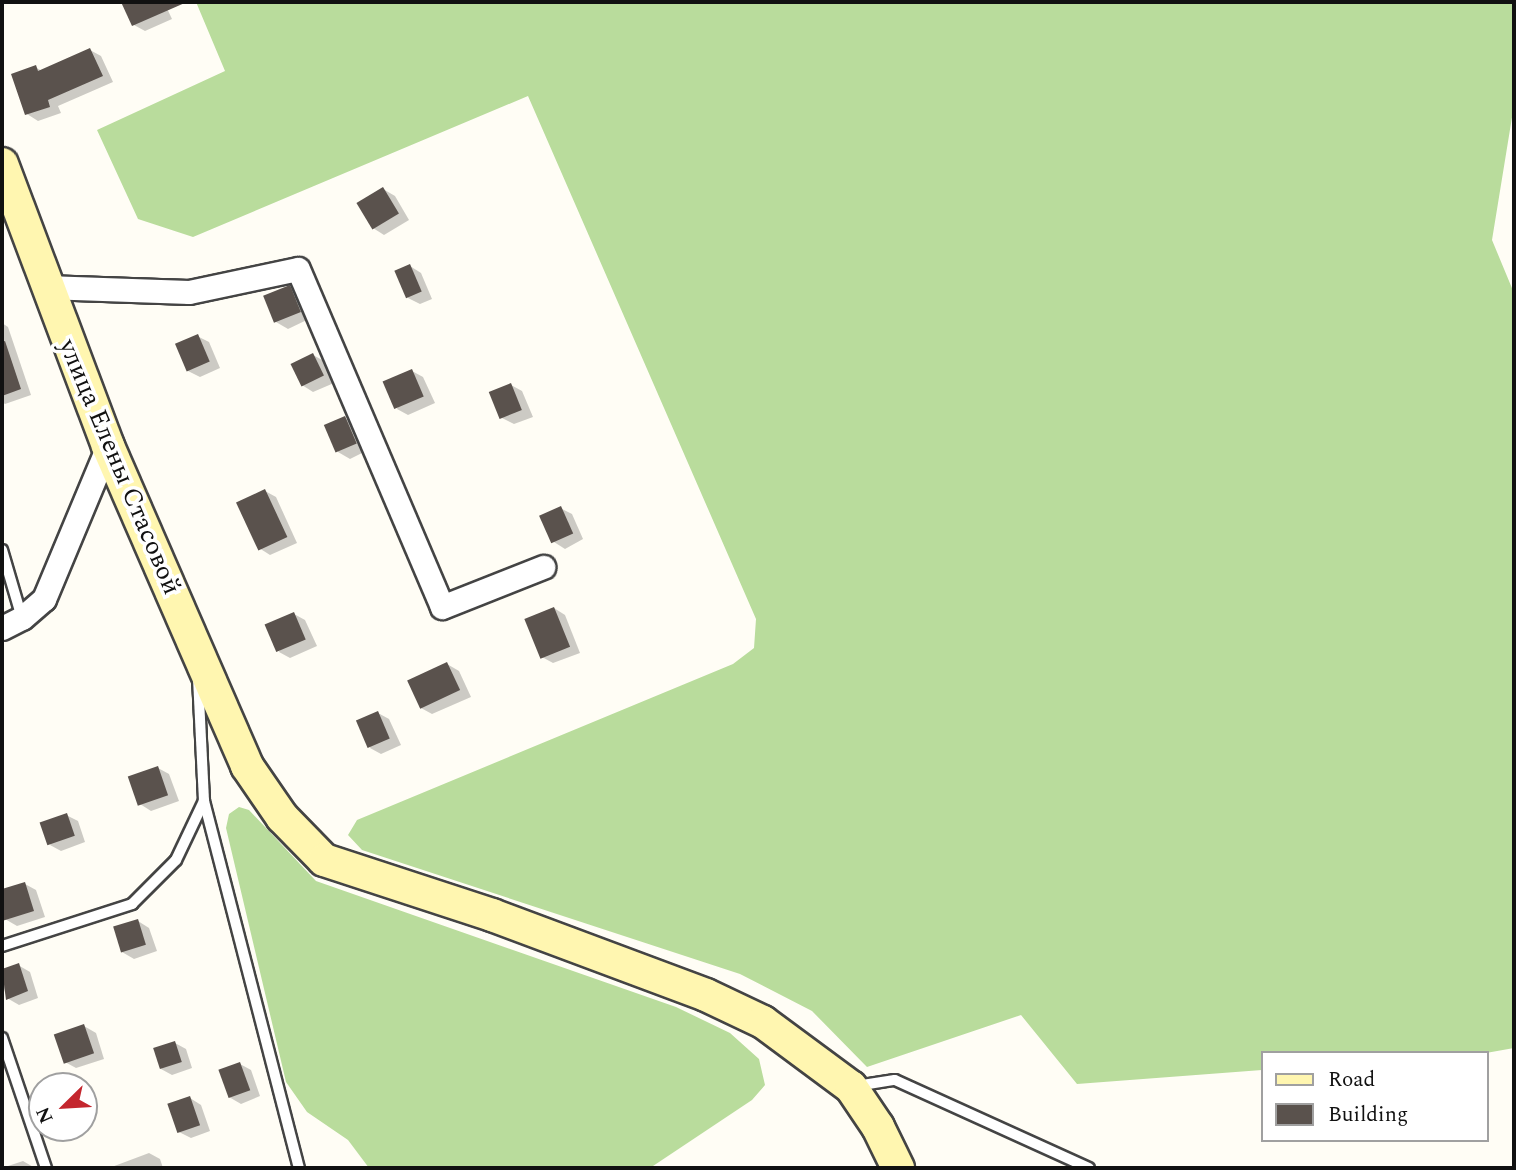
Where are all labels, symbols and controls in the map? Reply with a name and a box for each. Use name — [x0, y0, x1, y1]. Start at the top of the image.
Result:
street label: улица Елены Стасовой — [51, 335, 187, 599]
legend — [1260, 1051, 1488, 1142]
text: Road — [1328, 1064, 1375, 1096]
north arrow — [28, 1072, 98, 1142]
text: Building — [1328, 1099, 1408, 1131]
text: N — [29, 1102, 62, 1128]

